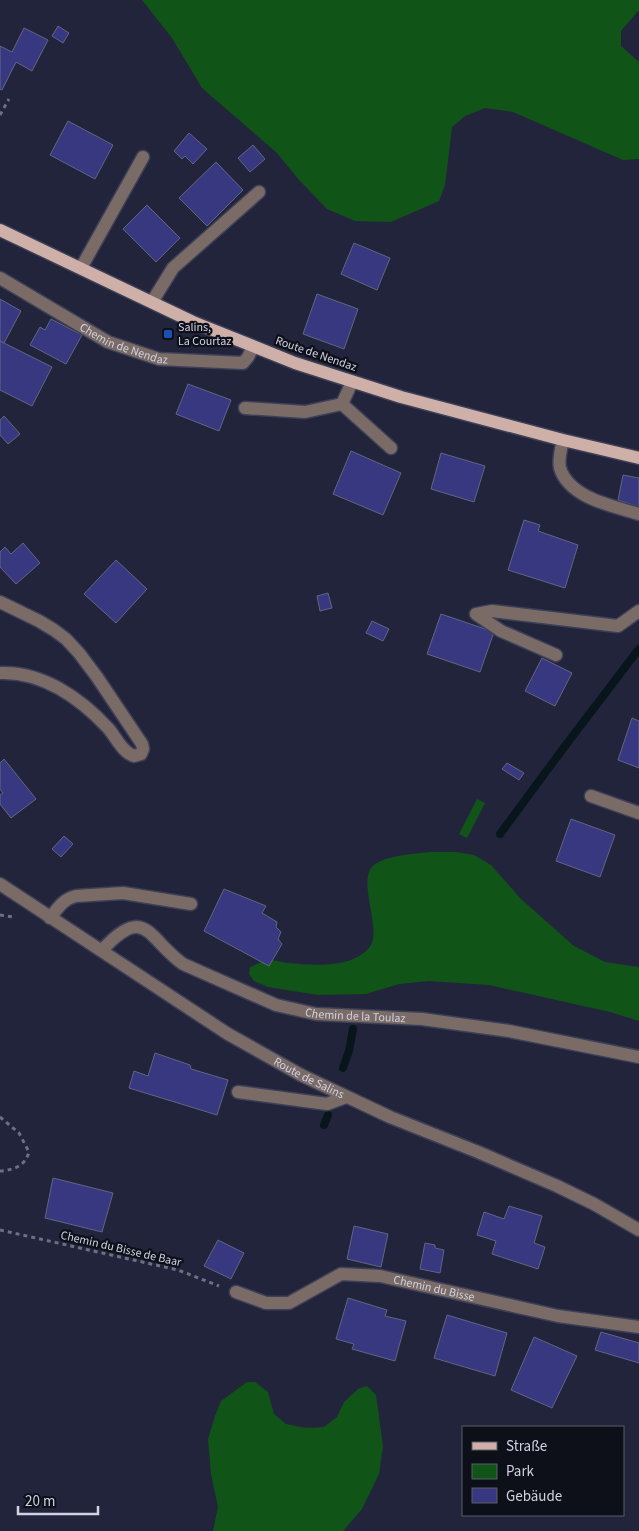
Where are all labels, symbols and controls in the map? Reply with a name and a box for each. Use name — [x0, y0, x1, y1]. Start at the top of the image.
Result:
street label: Chemin de Nendaz — [76, 319, 168, 368]
place label: Salins, La Courtaz — [178, 319, 231, 350]
marker: Salins, La Courtaz — [162, 328, 174, 340]
street label: Route de Nendaz — [273, 332, 359, 376]
street label: Chemin de la Toulaz — [303, 1003, 406, 1027]
street label: Route de Salins — [270, 1053, 347, 1103]
street label: Chemin du Bisse de Baar — [59, 1227, 184, 1271]
street label: Chemin du Bisse — [392, 1271, 476, 1306]
legend — [462, 1426, 624, 1516]
text: Straße — [506, 1436, 547, 1457]
text: Park — [506, 1461, 535, 1482]
scale bar — [18, 1484, 98, 1516]
text: Gebäude — [506, 1486, 562, 1507]
text: 20 m — [25, 1491, 55, 1512]

